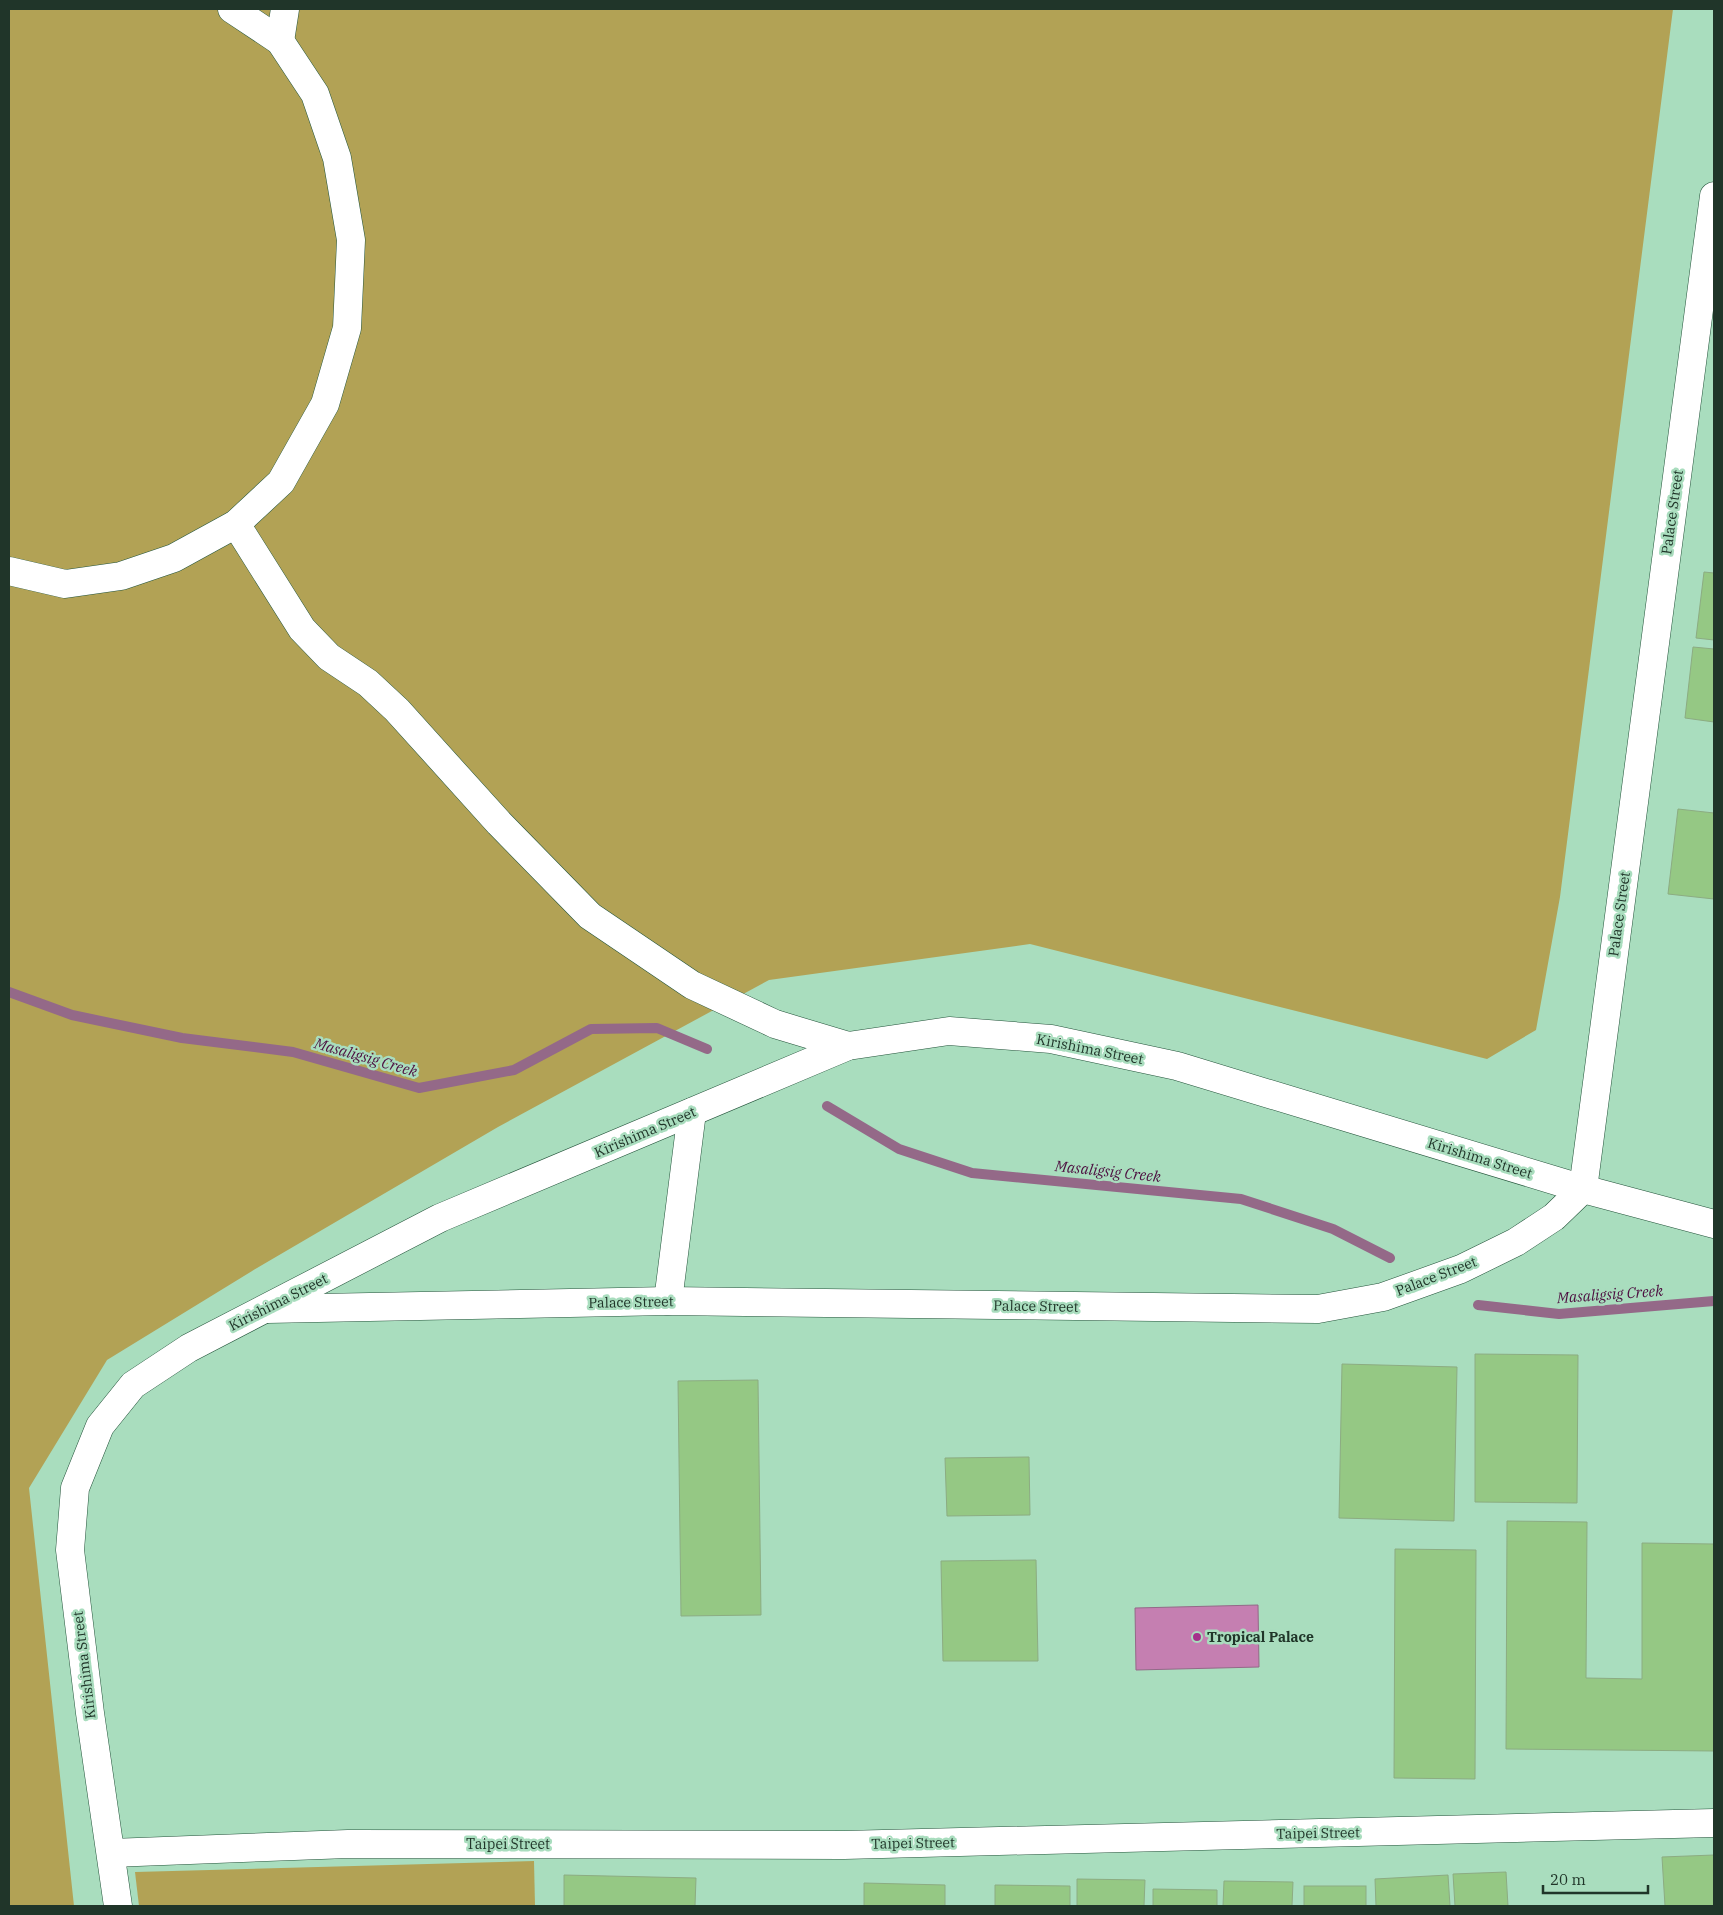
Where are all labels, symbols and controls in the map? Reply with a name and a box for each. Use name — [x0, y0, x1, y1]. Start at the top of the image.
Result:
street label: Palace Street — [1657, 469, 1687, 555]
street label: Palace Street — [1604, 871, 1634, 957]
street label: Kirishima Street — [1035, 1030, 1145, 1068]
water label: Masaligsig Creek — [311, 1033, 420, 1081]
street label: Kirishima Street — [592, 1103, 698, 1161]
street label: Kirishima Street — [1426, 1134, 1535, 1182]
water label: Masaligsig Creek — [1053, 1156, 1162, 1186]
street label: Palace Street — [1393, 1252, 1479, 1300]
street label: Kirishima Street — [226, 1269, 330, 1335]
water label: Masaligsig Creek — [1555, 1281, 1664, 1307]
street label: Palace Street — [588, 1292, 674, 1312]
street label: Palace Street — [993, 1296, 1079, 1316]
street label: Kirishima Street — [68, 1610, 100, 1720]
place label: Tropical Palace — [1207, 1628, 1314, 1646]
marker: Tropical Palace — [1191, 1631, 1203, 1643]
street label: Taipei Street — [1276, 1823, 1360, 1843]
street label: Taipei Street — [871, 1833, 955, 1853]
street label: Taipei Street — [466, 1835, 550, 1853]
scale bar — [1543, 1862, 1648, 1894]
text: 20 m — [1550, 1870, 1586, 1889]

